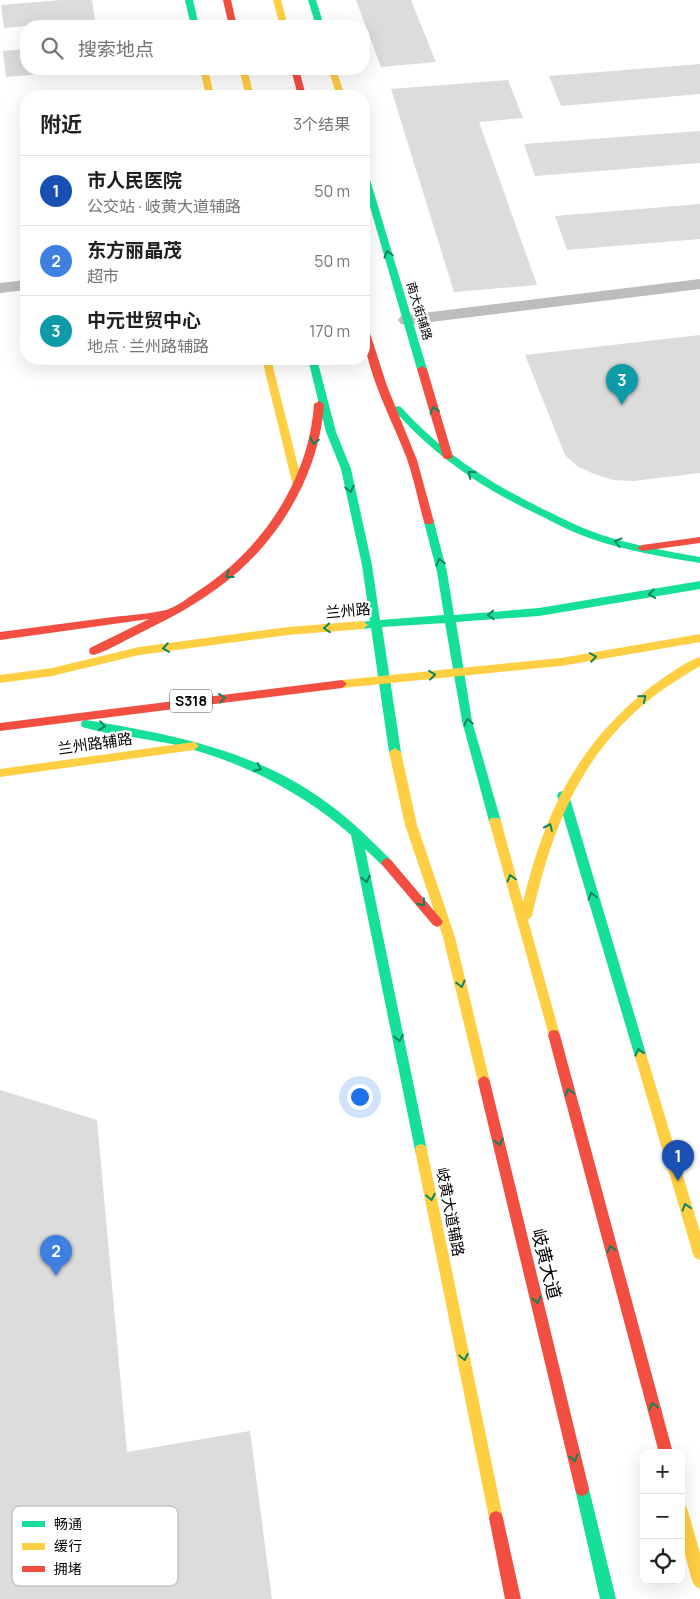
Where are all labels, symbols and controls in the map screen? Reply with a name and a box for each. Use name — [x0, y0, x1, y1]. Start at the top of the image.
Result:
search box — [20, 20, 370, 75]
icon: search — [38, 34, 66, 62]
text: 搜索地点 — [78, 36, 154, 62]
text: 附近 — [40, 110, 82, 138]
text: 3个结果 — [293, 113, 350, 135]
text: 市人民医院 — [87, 167, 182, 193]
text: 1 — [52, 180, 60, 202]
text: 50 m — [314, 180, 350, 202]
text: 公交站 · 岐黄大道辅路 — [87, 195, 241, 217]
text: 东方丽晶茂 — [87, 237, 182, 263]
text: 2 — [51, 250, 61, 272]
text: 50 m — [314, 250, 350, 272]
one-way arrow — [383, 251, 393, 259]
text: 超市 — [87, 265, 119, 287]
street label: 南大街辅路 — [403, 280, 436, 342]
text: 中元世贸中心 — [87, 307, 201, 333]
text: 3 — [51, 320, 61, 342]
text: 170 m — [309, 320, 350, 342]
text: 地点 · 兰州路辅路 — [87, 335, 209, 357]
pin: 3 — [606, 364, 638, 405]
one-way arrow — [430, 406, 440, 415]
one-way arrow — [310, 436, 320, 444]
one-way arrow — [468, 471, 477, 480]
one-way arrow — [344, 485, 355, 493]
one-way arrow — [615, 538, 623, 548]
one-way arrow — [435, 558, 445, 566]
one-way arrow — [226, 570, 235, 578]
one-way arrow — [648, 589, 657, 599]
street label: 兰州路 — [325, 598, 371, 623]
one-way arrow — [487, 610, 495, 621]
one-way arrow — [323, 622, 331, 633]
one-way arrow — [161, 642, 170, 652]
one-way arrow — [589, 653, 598, 663]
one-way arrow — [428, 670, 436, 681]
road number: S318 — [170, 689, 212, 712]
one-way arrow — [217, 693, 226, 703]
one-way arrow — [638, 694, 647, 703]
one-way arrow — [463, 717, 474, 726]
one-way arrow — [98, 720, 106, 731]
street label: 兰州路辅路 — [56, 728, 134, 759]
one-way arrow — [253, 762, 262, 773]
one-way arrow — [542, 824, 552, 833]
one-way arrow — [360, 874, 371, 883]
one-way arrow — [507, 875, 517, 883]
one-way arrow — [587, 892, 598, 901]
one-way arrow — [417, 897, 425, 906]
one-way arrow — [455, 980, 466, 989]
one-way arrow — [393, 1034, 404, 1042]
one-way arrow — [634, 1048, 644, 1056]
your location — [347, 1084, 373, 1110]
one-way arrow — [564, 1087, 575, 1096]
one-way arrow — [493, 1138, 503, 1146]
pin: 1 — [662, 1140, 694, 1181]
street label: 岐黄大道辅路 — [432, 1166, 469, 1258]
one-way arrow — [426, 1193, 436, 1202]
one-way arrow — [681, 1204, 691, 1212]
street label: 岐黄大道 — [527, 1226, 567, 1302]
pin: 2 — [40, 1235, 72, 1276]
one-way arrow — [606, 1244, 617, 1253]
one-way arrow — [531, 1296, 541, 1304]
one-way arrow — [458, 1352, 468, 1361]
one-way arrow — [648, 1401, 659, 1410]
map controls — [640, 1449, 685, 1584]
button: + — [640, 1449, 685, 1494]
one-way arrow — [569, 1454, 579, 1462]
button: − — [640, 1494, 685, 1539]
legend — [12, 1506, 178, 1586]
text: 畅通 — [54, 1514, 82, 1533]
text: 缓行 — [54, 1536, 82, 1555]
button: locate — [640, 1539, 685, 1584]
text: 拥堵 — [54, 1559, 82, 1578]

